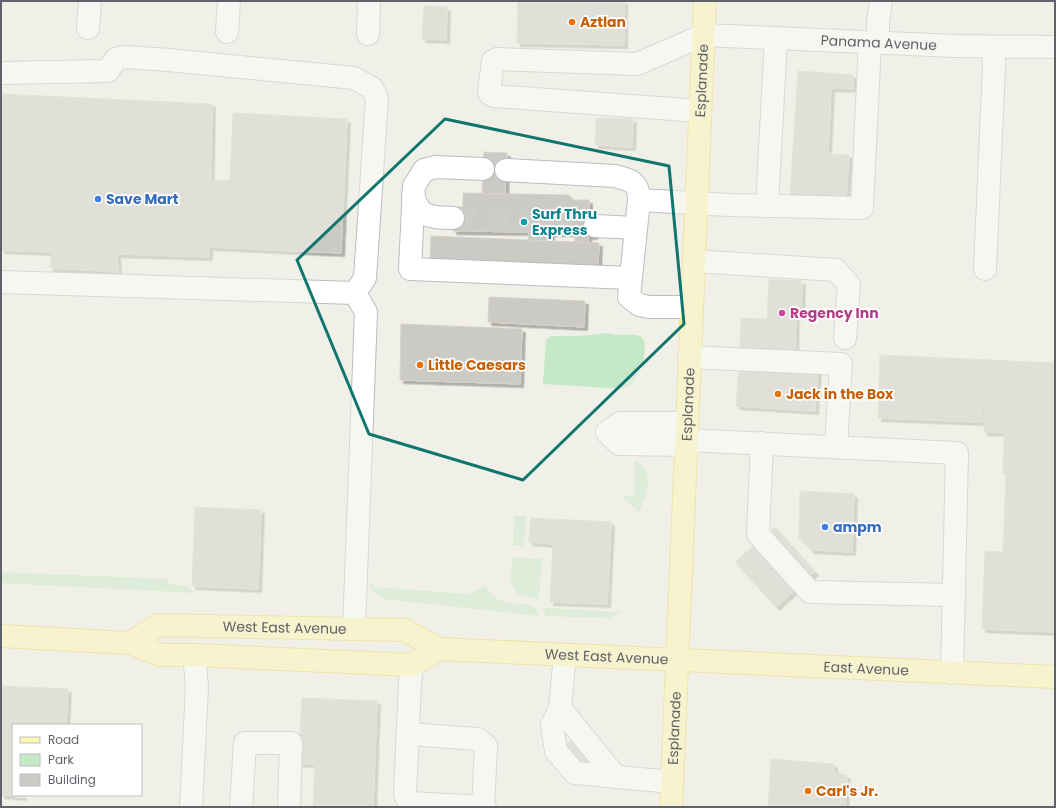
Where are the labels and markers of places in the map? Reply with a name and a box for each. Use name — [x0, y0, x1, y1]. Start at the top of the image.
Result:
place label: Aztlan — [580, 12, 626, 32]
marker: Aztlan — [567, 17, 577, 27]
place label: Save Mart — [106, 189, 179, 209]
marker: Save Mart — [93, 194, 103, 204]
place label: Surf Thru Express — [532, 204, 597, 240]
marker: Surf Thru Express — [519, 217, 529, 227]
place label: Regency Inn — [790, 303, 879, 323]
marker: Regency Inn — [777, 308, 787, 318]
place label: Little Caesars — [428, 355, 526, 375]
marker: Little Caesars — [415, 360, 425, 370]
place label: Jack in the Box — [786, 384, 894, 404]
marker: Jack in the Box — [773, 389, 783, 399]
place label: ampm — [833, 517, 882, 537]
marker: ampm — [820, 522, 830, 532]
place label: Carl's Jr. — [816, 781, 878, 801]
marker: Carl's Jr. — [803, 786, 813, 796]

